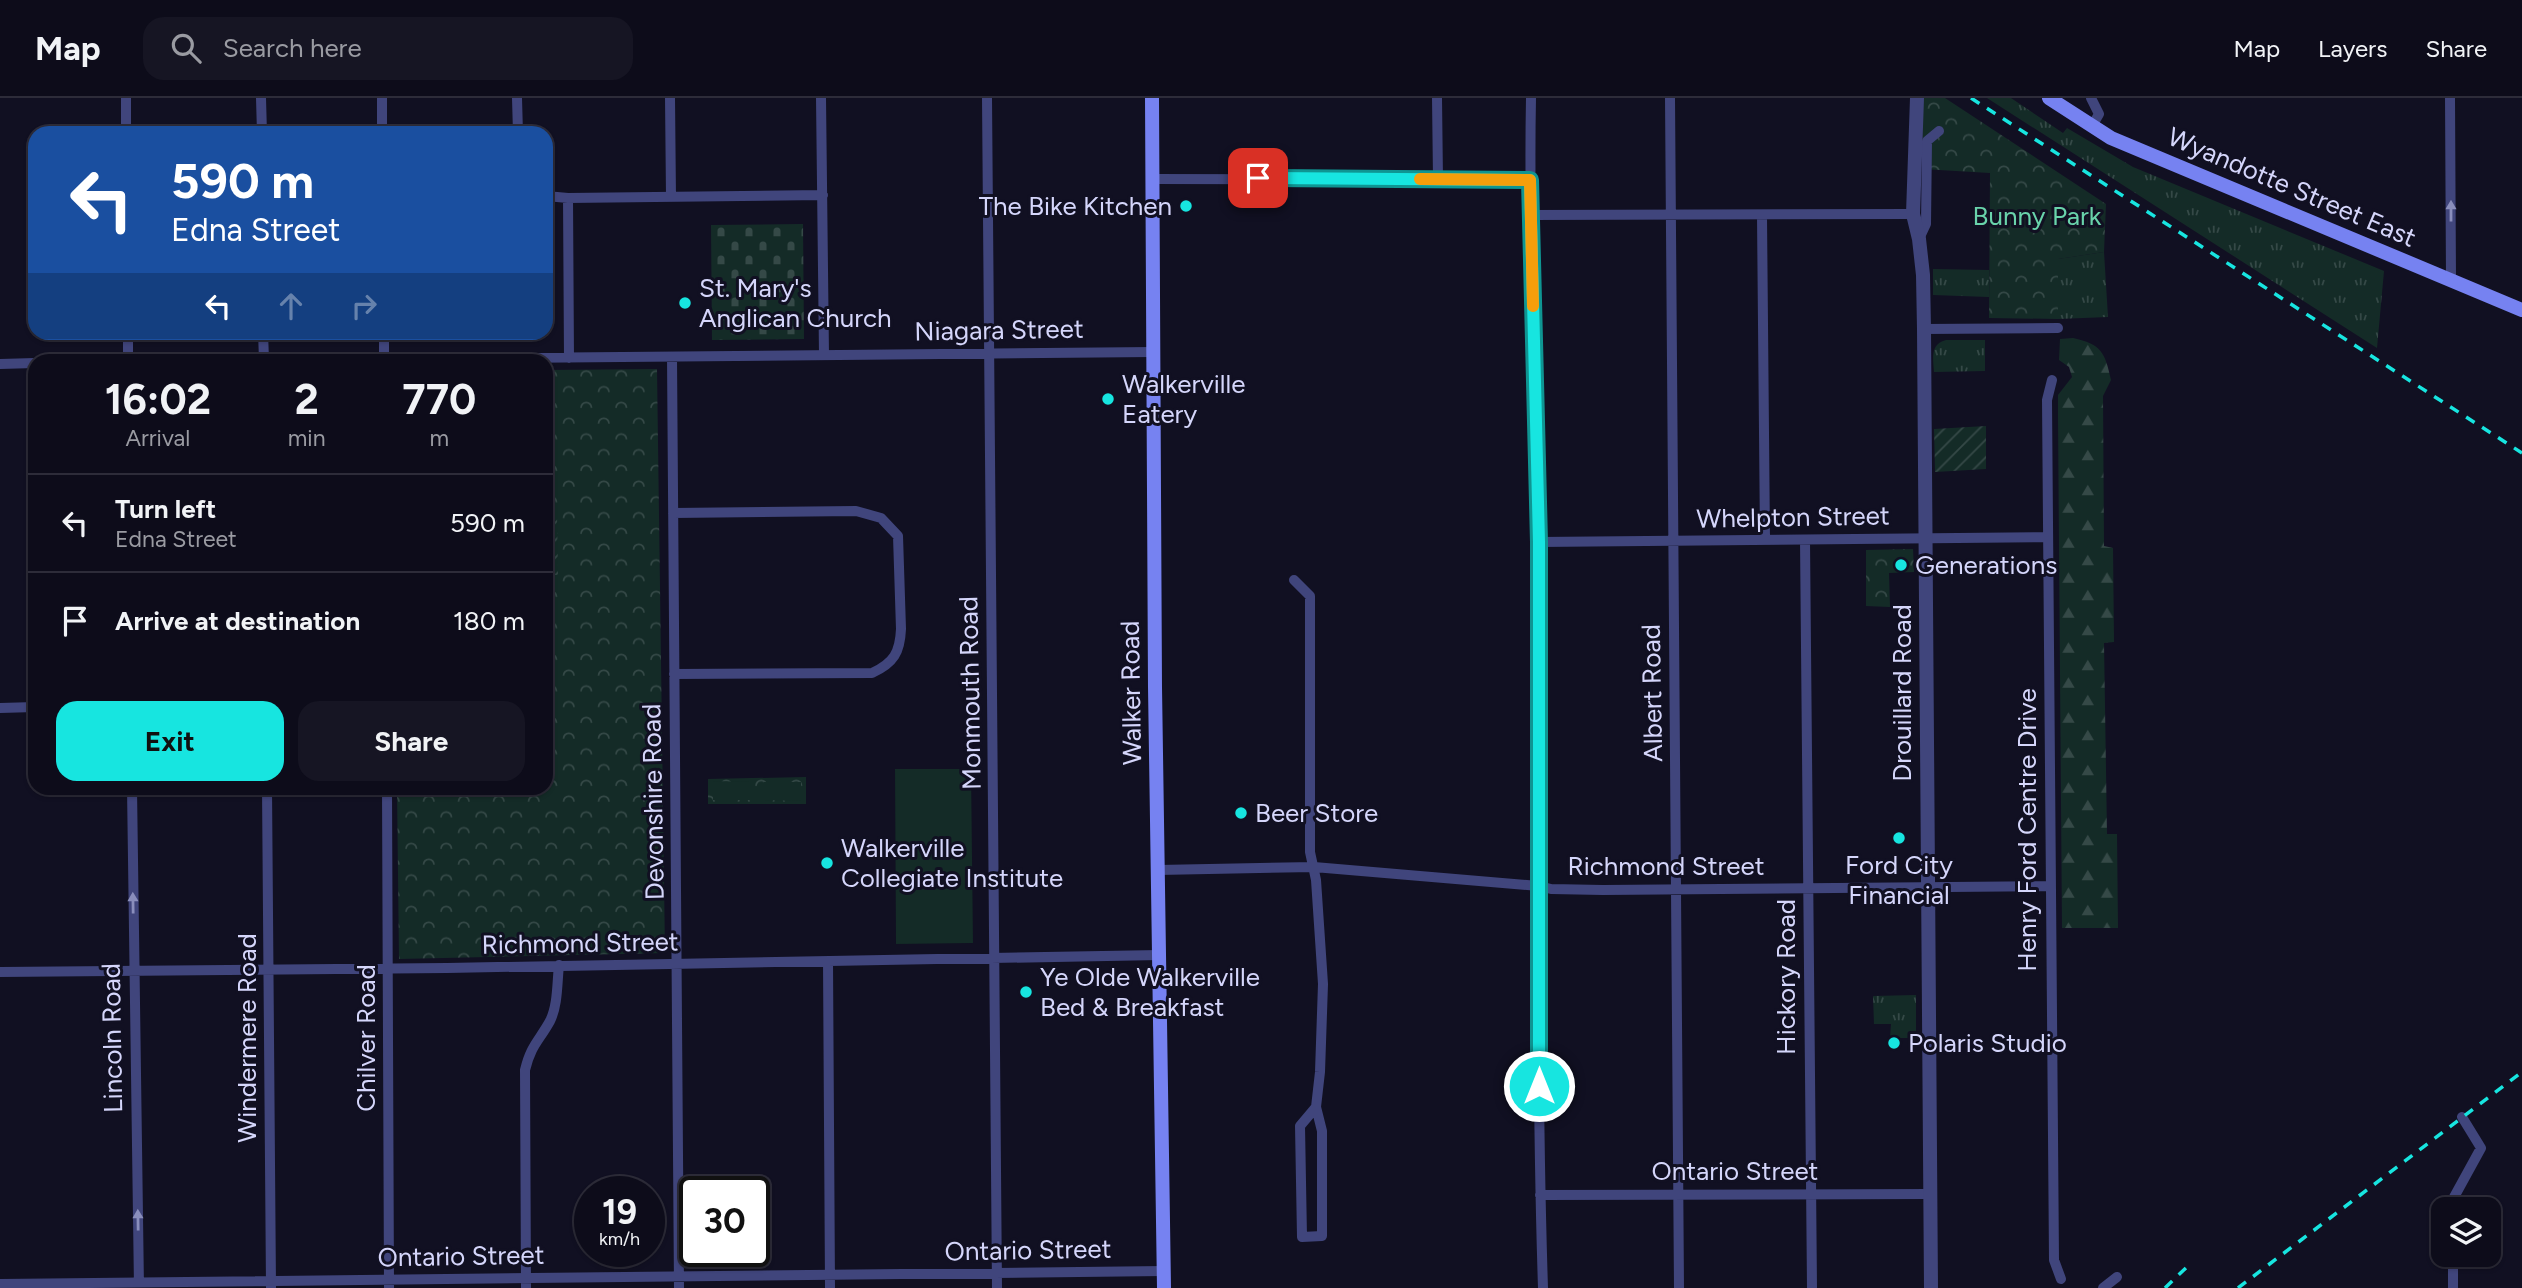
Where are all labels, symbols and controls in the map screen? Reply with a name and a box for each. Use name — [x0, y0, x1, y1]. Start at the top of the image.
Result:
search box — [143, 17, 633, 80]
text: Map — [35, 29, 101, 68]
icon: search — [167, 29, 205, 67]
text: Search here — [223, 32, 362, 64]
text: Map — [2233, 34, 2280, 63]
text: Layers — [2318, 34, 2387, 63]
text: Share — [2425, 34, 2487, 63]
street label: Wyandotte Street East — [2163, 120, 2421, 254]
pin — [1228, 148, 1288, 208]
text: 590 m — [171, 151, 314, 210]
icon: left — [56, 154, 147, 245]
icon: arrive — [1239, 159, 1277, 197]
place label: The Bike Kitchen — [979, 190, 1172, 222]
marker: The Bike Kitchen — [1178, 198, 1194, 214]
park label: Bunny Park — [1973, 200, 2102, 232]
one-way arrow — [2445, 200, 2457, 222]
text: Edna Street — [171, 211, 340, 249]
place label: St. Mary's Anglican Church — [699, 272, 892, 334]
icon: left — [199, 287, 237, 325]
icon: ahead — [272, 287, 310, 325]
icon: right — [345, 287, 383, 325]
marker: St. Mary's Anglican Church — [677, 295, 693, 311]
street label: Niagara Street — [914, 313, 1084, 347]
place label: Walkerville Eatery — [1122, 368, 1245, 430]
text: 16:02 — [105, 374, 211, 425]
text: 2 — [295, 374, 319, 425]
text: 770 — [402, 374, 476, 425]
marker: Walkerville Eatery — [1100, 391, 1116, 407]
text: Arrival — [125, 424, 190, 452]
text: min — [288, 424, 326, 452]
text: m — [429, 424, 449, 452]
text: Turn left — [115, 493, 216, 525]
street label: Whelpton Street — [1696, 499, 1890, 535]
icon: left — [56, 504, 94, 542]
text: 590 m — [450, 507, 525, 539]
text: Edna Street — [115, 525, 237, 553]
place label: Generations — [1915, 549, 2057, 581]
marker: Generations — [1893, 557, 1909, 573]
street label: Monmouth Road — [952, 596, 988, 790]
icon: arrive — [56, 602, 94, 640]
street label: Drouillard Road — [1886, 604, 1918, 782]
text: Arrive at destination — [115, 605, 360, 637]
text: 180 m — [453, 605, 525, 637]
street label: Walker Road — [1114, 620, 1148, 766]
street label: Albert Road — [1635, 624, 1669, 762]
street label: Henry Ford Centre Drive — [2011, 688, 2043, 972]
button: Exit — [56, 701, 284, 781]
button: Share — [298, 701, 525, 781]
street label: Devonshire Road — [635, 704, 671, 900]
place label: Beer Store — [1255, 797, 1378, 829]
marker: Beer Store — [1233, 805, 1249, 821]
marker: Ford City Financial — [1891, 830, 1907, 846]
place label: Walkerville Collegiate Institute — [841, 832, 1063, 894]
place label: Ford City Financial — [1845, 849, 1953, 911]
street label: Richmond Street — [1567, 850, 1765, 882]
marker: Walkerville Collegiate Institute — [819, 855, 835, 871]
one-way arrow — [127, 892, 139, 914]
street label: Hickory Road — [1770, 899, 1802, 1055]
street label: Richmond Street — [481, 925, 679, 961]
street label: Windermere Road — [231, 933, 263, 1143]
place label: Ye Olde Walkerville Bed & Breakfast — [1040, 961, 1260, 1023]
street label: Lincoln Road — [95, 963, 129, 1113]
street label: Chilver Road — [350, 964, 382, 1112]
marker: Ye Olde Walkerville Bed & Breakfast — [1018, 984, 1034, 1000]
place label: Polaris Studio — [1908, 1027, 2067, 1059]
marker: Polaris Studio — [1886, 1035, 1902, 1051]
position arrow — [1502, 1049, 1576, 1123]
street label: Ontario Street — [1652, 1155, 1819, 1187]
speed limit sign: 30 — [679, 1176, 770, 1267]
text: 19 — [602, 1191, 637, 1233]
map controls — [2431, 1197, 2501, 1267]
button: layers — [2431, 1197, 2501, 1267]
one-way arrow — [132, 1209, 144, 1231]
text: km/h — [599, 1228, 640, 1250]
street label: Ontario Street — [944, 1233, 1112, 1267]
street label: Ontario Street — [377, 1239, 545, 1273]

